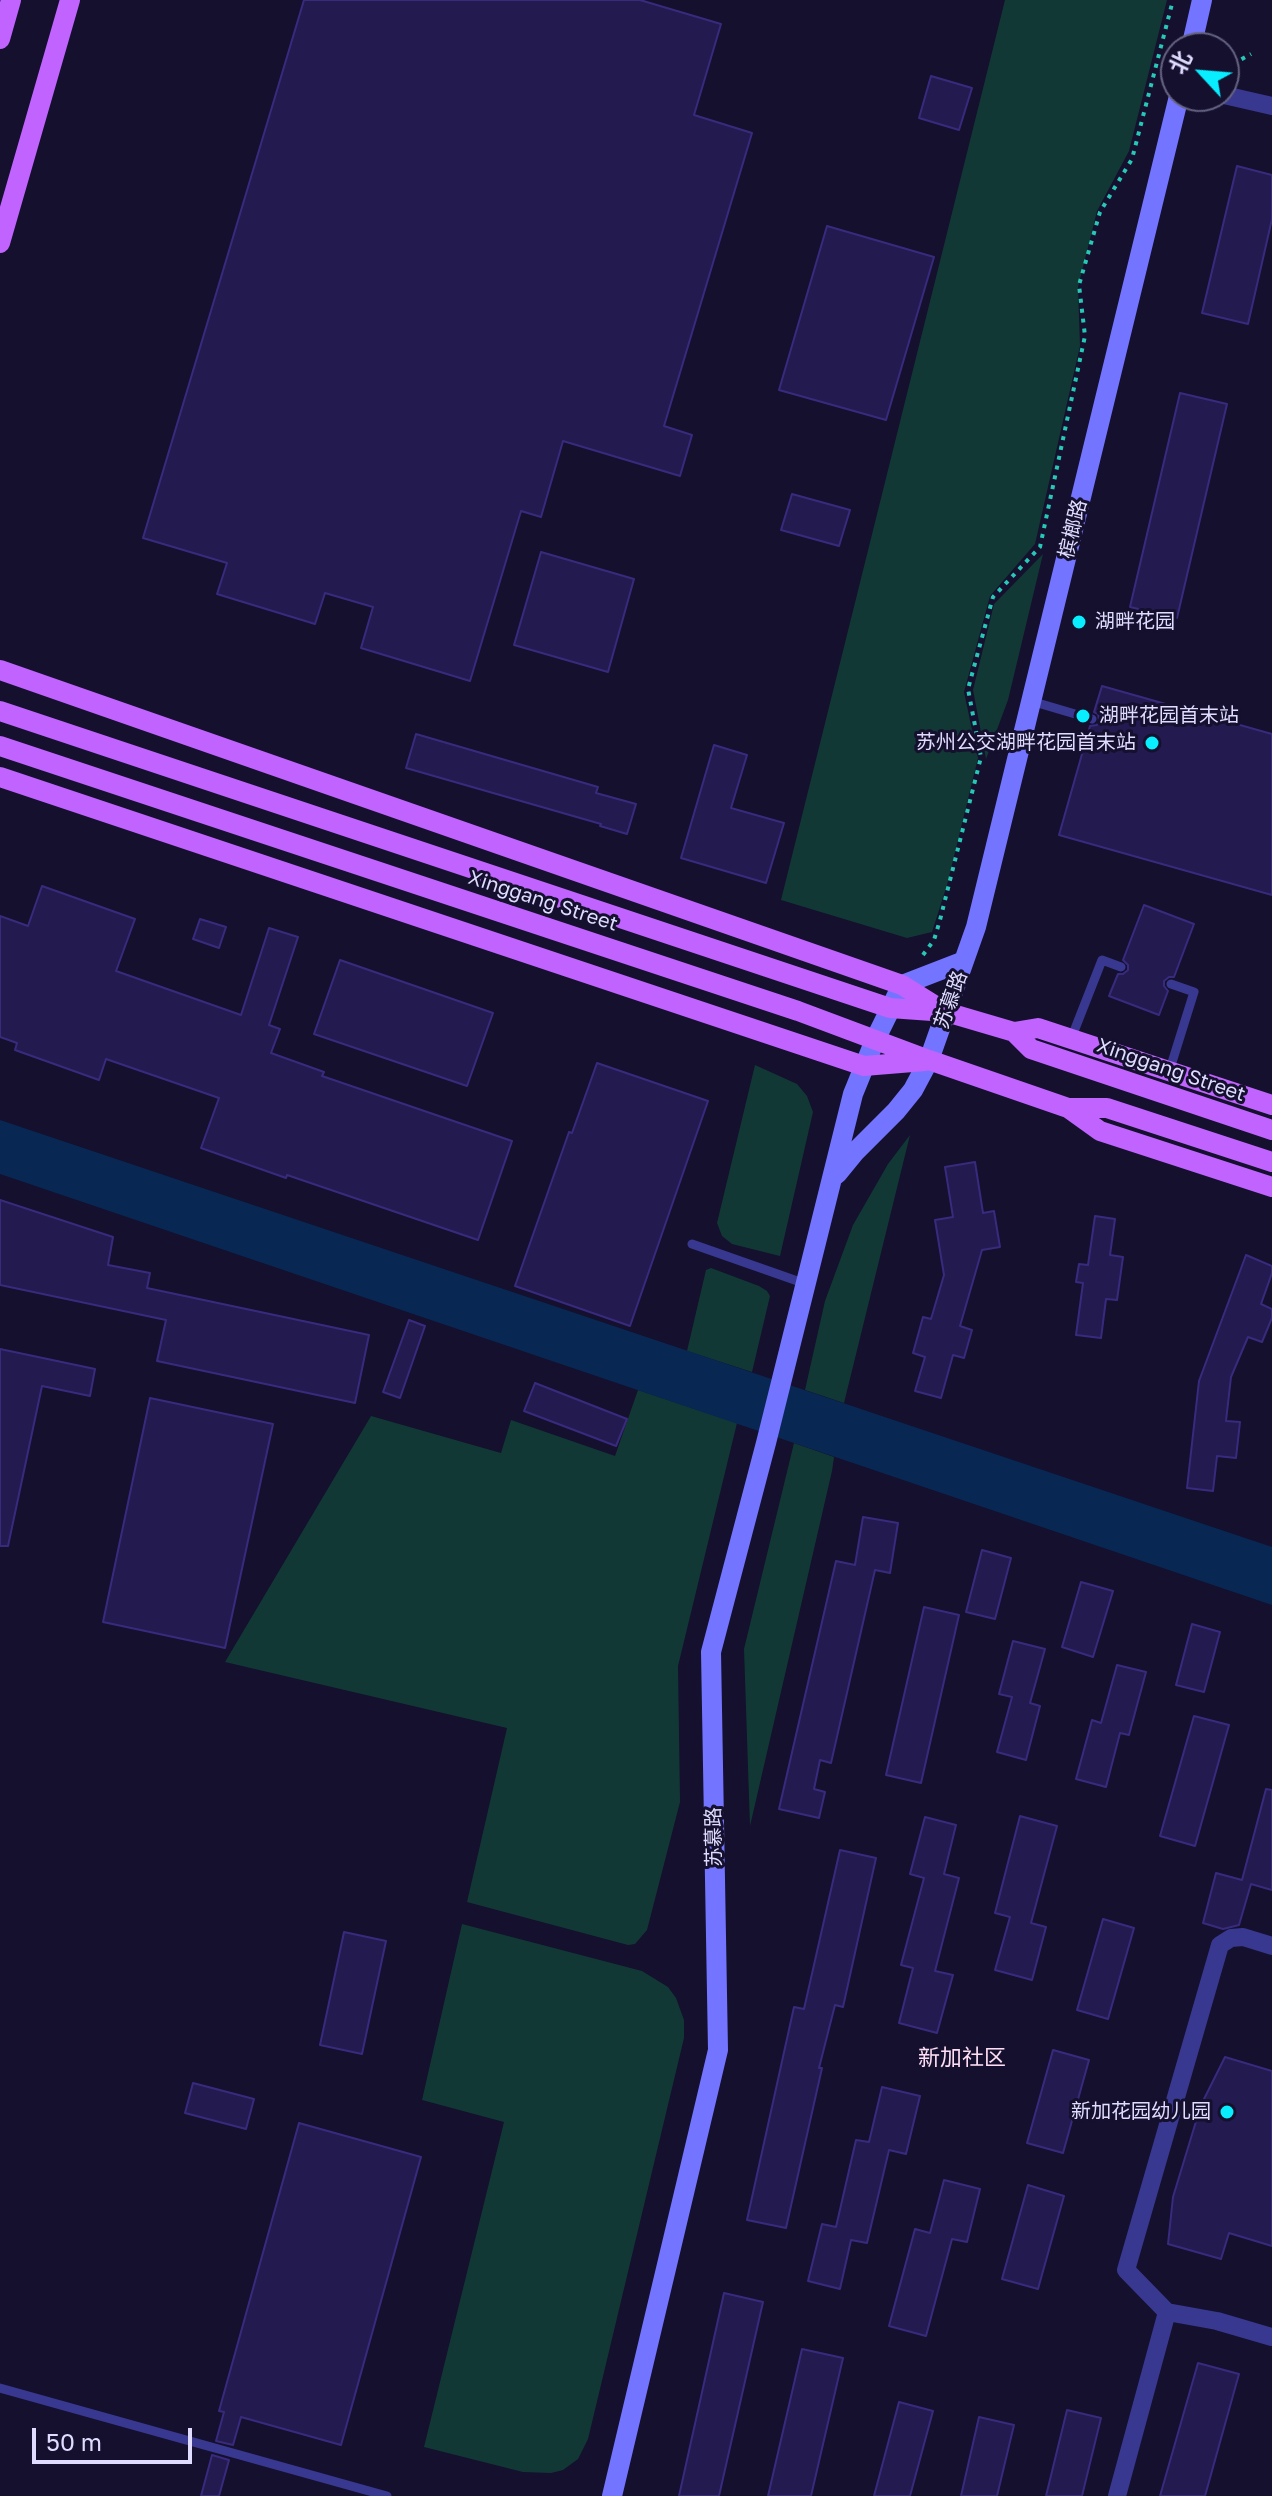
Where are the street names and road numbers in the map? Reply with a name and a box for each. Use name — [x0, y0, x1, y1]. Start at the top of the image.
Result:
street label: 槟榔路 — [1054, 497, 1092, 561]
street label: Xinggang Street — [465, 866, 621, 936]
street label: 苏慕路 — [929, 968, 973, 1032]
street label: Xinggang Street — [1094, 1033, 1248, 1107]
street label: 苏慕路 — [701, 1807, 727, 1867]

